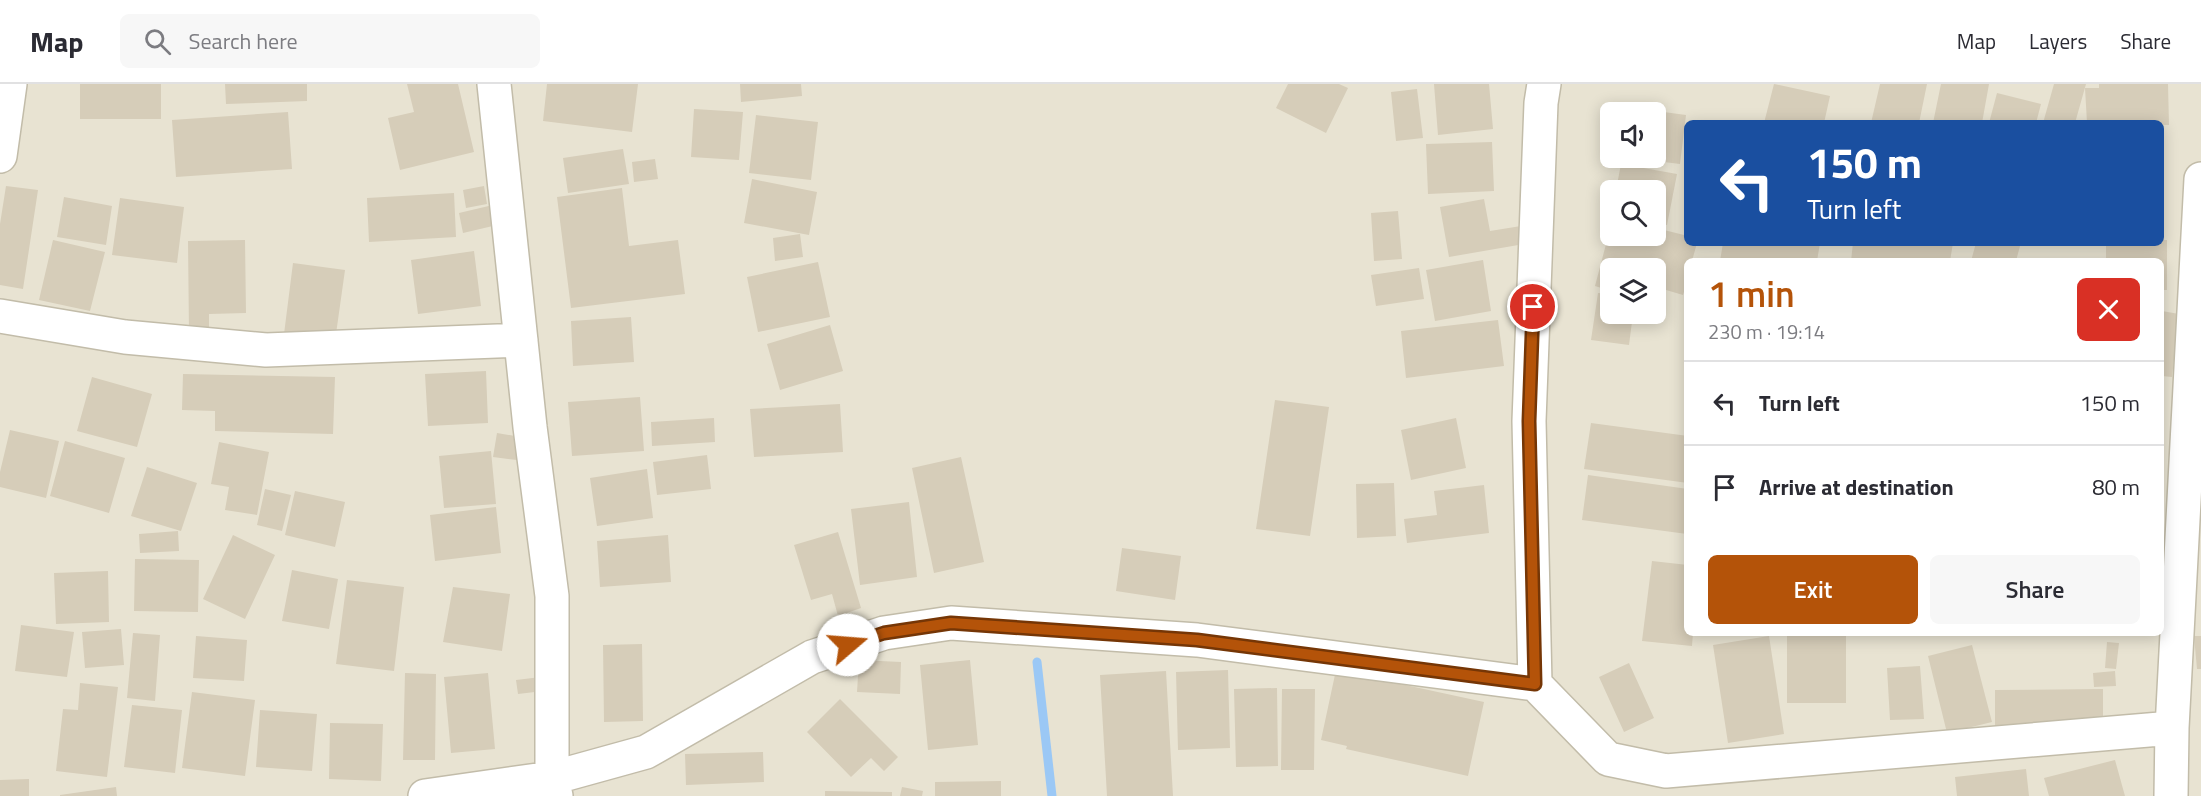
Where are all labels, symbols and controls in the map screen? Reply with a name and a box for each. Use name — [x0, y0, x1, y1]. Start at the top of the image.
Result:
search box — [120, 14, 540, 68]
text: Map — [30, 20, 84, 63]
text: Search here — [189, 24, 298, 58]
icon: search — [141, 25, 174, 58]
text: Map — [1957, 25, 1996, 57]
text: Layers — [2029, 25, 2087, 57]
text: Share — [2120, 25, 2171, 57]
map controls — [1600, 102, 1666, 324]
button: sound — [1600, 102, 1666, 168]
text: 150 m — [1807, 130, 1922, 194]
icon: left — [1708, 144, 1786, 222]
button: search — [1600, 180, 1666, 246]
text: Turn left — [1807, 188, 1901, 229]
button: layers — [1600, 258, 1666, 324]
text: 1 min — [1708, 266, 1795, 321]
button: close — [2077, 278, 2140, 341]
pin — [1507, 281, 1558, 332]
icon: arrive — [1516, 290, 1549, 323]
text: 230 m · 19:14 — [1708, 316, 1825, 347]
text: Turn left — [1759, 386, 1840, 420]
text: 150 m — [2080, 386, 2140, 420]
icon: left — [1708, 387, 1741, 420]
text: Arrive at destination — [1759, 470, 1954, 504]
text: 80 m — [2092, 470, 2140, 504]
icon: arrive — [1708, 471, 1741, 504]
button: Exit — [1708, 555, 1918, 624]
button: Share — [1930, 555, 2140, 624]
position arrow — [816, 613, 880, 677]

